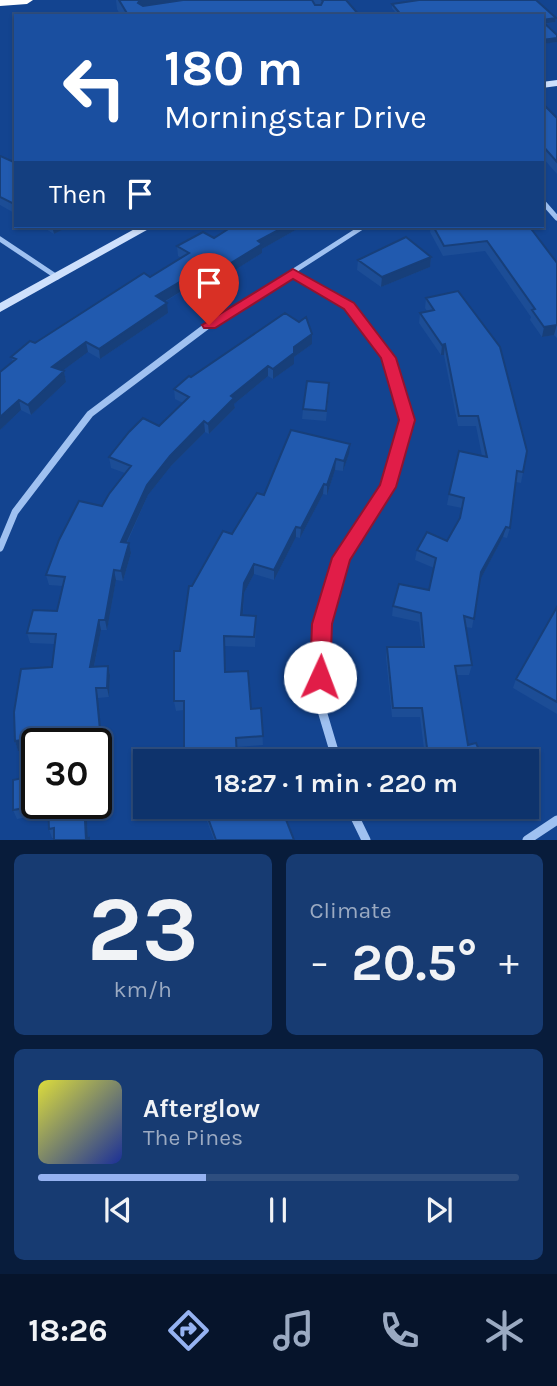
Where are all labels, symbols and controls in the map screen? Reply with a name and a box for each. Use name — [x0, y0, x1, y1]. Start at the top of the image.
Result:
text: 180 m — [164, 40, 303, 97]
icon: left — [49, 42, 140, 133]
text: Morningstar Drive — [164, 99, 427, 136]
icon: arrive — [121, 175, 159, 213]
text: Then — [49, 179, 107, 210]
pin — [179, 253, 239, 325]
icon: arrive — [190, 264, 228, 302]
position arrow — [283, 640, 357, 714]
speed limit sign: 30 — [21, 728, 112, 819]
text: 18:27 · 1 min · 220 m — [214, 768, 458, 799]
text: 23 — [87, 877, 199, 983]
text: Climate — [310, 897, 392, 924]
text: 20.5° — [351, 932, 477, 993]
text: − — [310, 940, 329, 985]
text: + — [499, 940, 519, 985]
text: km/h — [114, 976, 172, 1003]
text: Afterglow — [143, 1093, 260, 1124]
text: The Pines — [143, 1124, 243, 1151]
icon: previous — [99, 1191, 137, 1229]
icon: pause — [259, 1191, 297, 1229]
icon: next — [420, 1191, 458, 1229]
icon: directions — [164, 1306, 213, 1355]
icon: music — [269, 1306, 318, 1355]
icon: phone — [375, 1306, 424, 1355]
icon: climate — [480, 1306, 529, 1355]
text: 18:26 — [28, 1312, 108, 1349]

